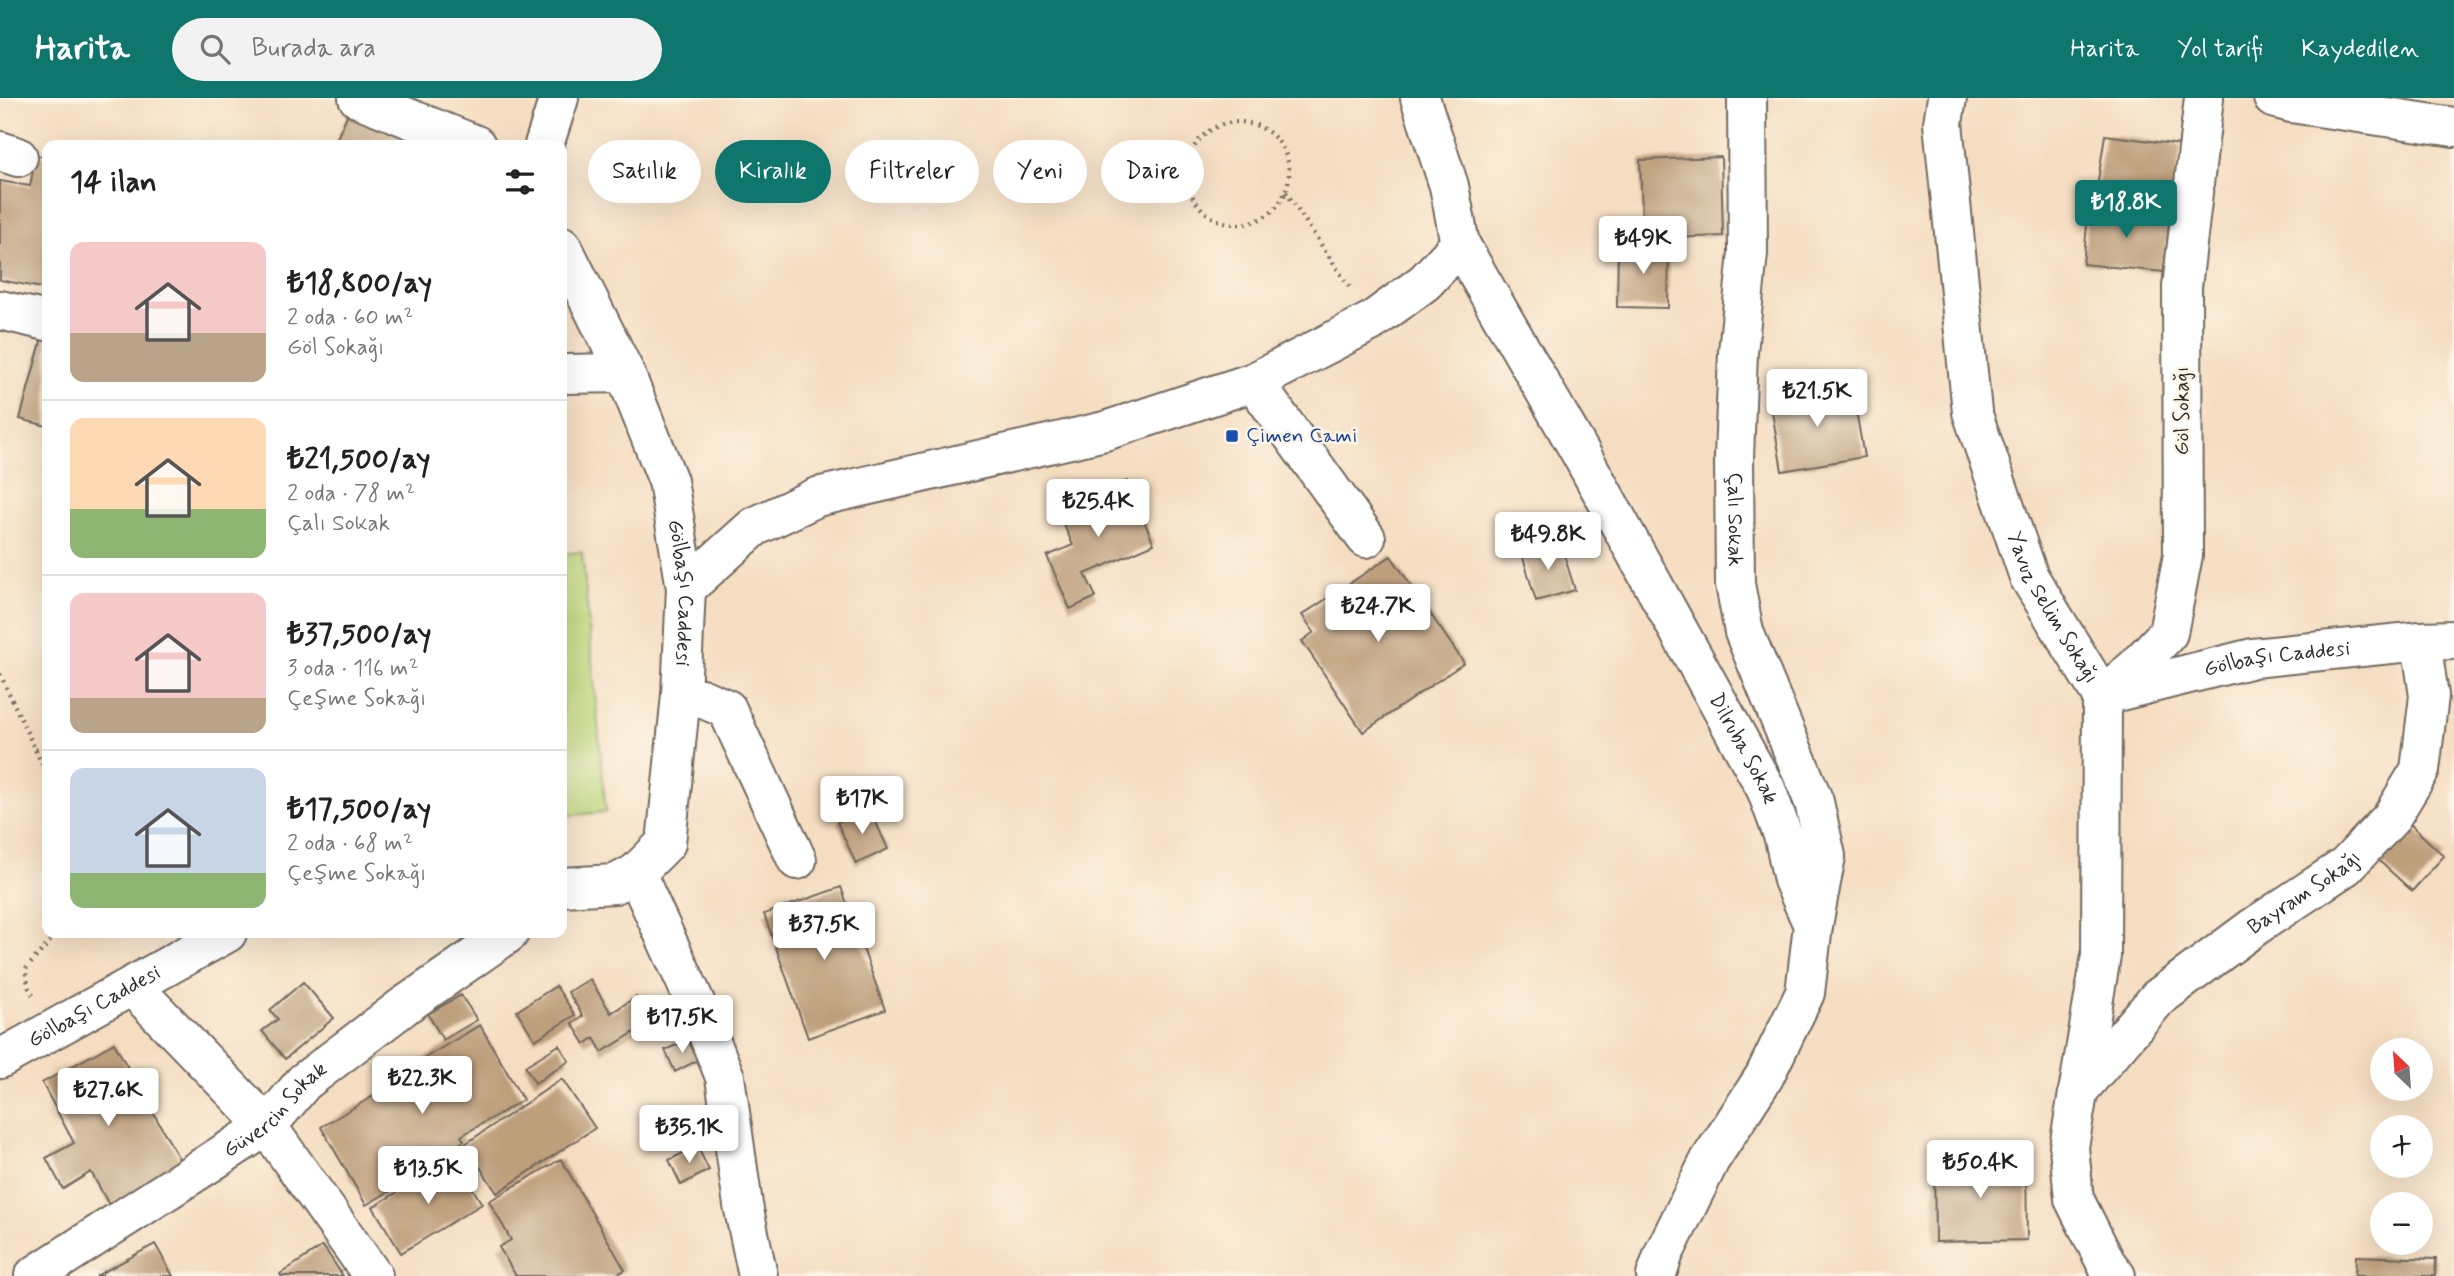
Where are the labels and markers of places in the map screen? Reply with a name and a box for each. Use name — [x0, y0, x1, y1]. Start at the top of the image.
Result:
pin: ₺18.8K — [2069, 180, 2183, 240]
pin: ₺49K — [1602, 216, 1684, 276]
pin: ₺21.5K — [1760, 370, 1874, 429]
place label: Çimen Cami — [1246, 422, 1358, 450]
marker: Çimen Cami — [1224, 428, 1240, 444]
pin: ₺25.4K — [1041, 480, 1155, 539]
pin: ₺49.8K — [1491, 512, 1605, 572]
pin: ₺24.7K — [1321, 584, 1435, 644]
pin: ₺17K — [821, 776, 903, 836]
pin: ₺37.5K — [767, 902, 881, 962]
pin: ₺17.5K — [625, 996, 739, 1055]
pin: ₺22.3K — [365, 1056, 479, 1116]
pin: ₺27.6K — [51, 1068, 165, 1128]
pin: ₺35.1K — [632, 1105, 746, 1165]
pin: ₺50.4K — [1923, 1140, 2037, 1200]
pin: ₺13.5K — [371, 1146, 485, 1206]

